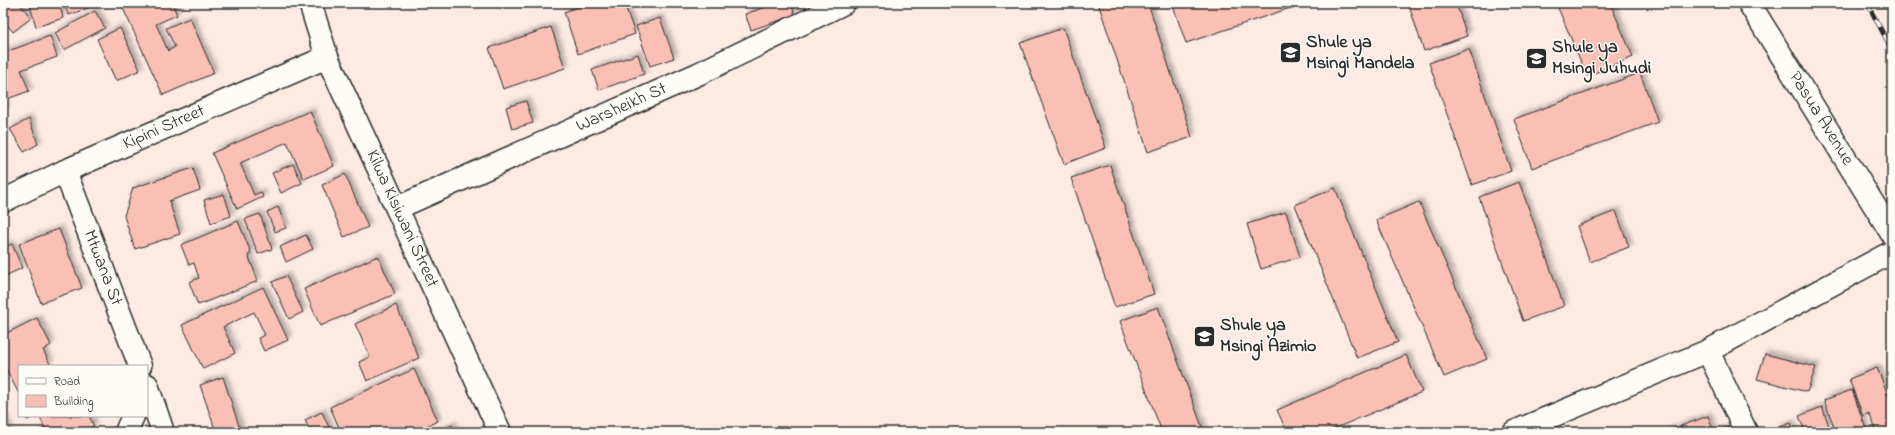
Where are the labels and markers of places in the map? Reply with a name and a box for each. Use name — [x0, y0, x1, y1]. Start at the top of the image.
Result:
place label: Shule ya Msingi Mandela — [1306, 30, 1415, 78]
place label: Shule ya Msingi Juhudi — [1552, 35, 1651, 83]
school or university icon: Shule ya Msingi Mandela — [1277, 40, 1303, 66]
school or university icon: Shule ya Msingi Juhudi — [1523, 45, 1549, 71]
place label: Shule ya Msingi Azimio — [1220, 313, 1316, 361]
school or university icon: Shule ya Msingi Azimio — [1192, 323, 1218, 349]

